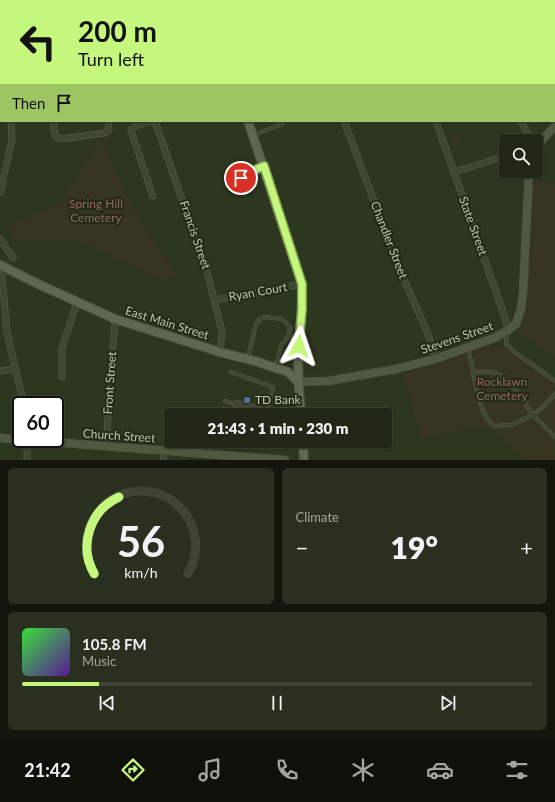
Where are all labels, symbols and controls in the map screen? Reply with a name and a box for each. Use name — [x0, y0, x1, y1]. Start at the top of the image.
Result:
text: 200 m — [78, 14, 157, 48]
icon: left — [12, 16, 64, 68]
text: Turn left — [78, 48, 144, 70]
icon: arrive — [53, 92, 75, 114]
text: Then — [12, 94, 45, 112]
map controls — [499, 134, 543, 178]
button: search — [499, 134, 543, 178]
pin — [224, 161, 258, 195]
icon: arrive — [230, 167, 252, 189]
street label: State Street — [456, 194, 491, 258]
park label: Spring Hill Cemetery — [69, 196, 123, 225]
street label: Francis Street — [177, 199, 214, 272]
street label: Chandler Street — [368, 199, 411, 281]
street label: Ryan Court — [227, 279, 289, 304]
street label: East Main Street — [124, 303, 211, 343]
street label: Stevens Street — [419, 318, 496, 357]
position arrow — [278, 325, 320, 367]
street label: Front Street — [100, 350, 119, 415]
park label: Rocklawn Cemetery — [476, 374, 529, 403]
place label: TD Bank — [255, 392, 302, 407]
marker: TD Bank — [242, 395, 252, 405]
speed limit sign: 60 — [12, 396, 64, 448]
text: 21:43 · 1 min · 230 m — [207, 419, 349, 437]
street label: Church Street — [82, 425, 156, 446]
text: Climate — [296, 509, 339, 525]
text: 56 — [117, 516, 165, 566]
text: 19° — [391, 529, 438, 565]
text: − — [296, 534, 308, 561]
text: + — [520, 534, 533, 561]
text: km/h — [124, 564, 157, 581]
text: 105.8 FM — [82, 635, 147, 653]
text: Music — [82, 653, 116, 669]
icon: previous — [96, 692, 118, 714]
icon: pause — [266, 692, 288, 714]
icon: next — [437, 692, 459, 714]
icon: directions — [119, 756, 147, 784]
icon: music — [196, 756, 224, 784]
icon: phone — [273, 756, 301, 784]
icon: climate — [349, 756, 377, 784]
icon: car — [426, 756, 454, 784]
icon: filters — [503, 756, 531, 784]
text: 21:42 — [24, 759, 71, 781]

